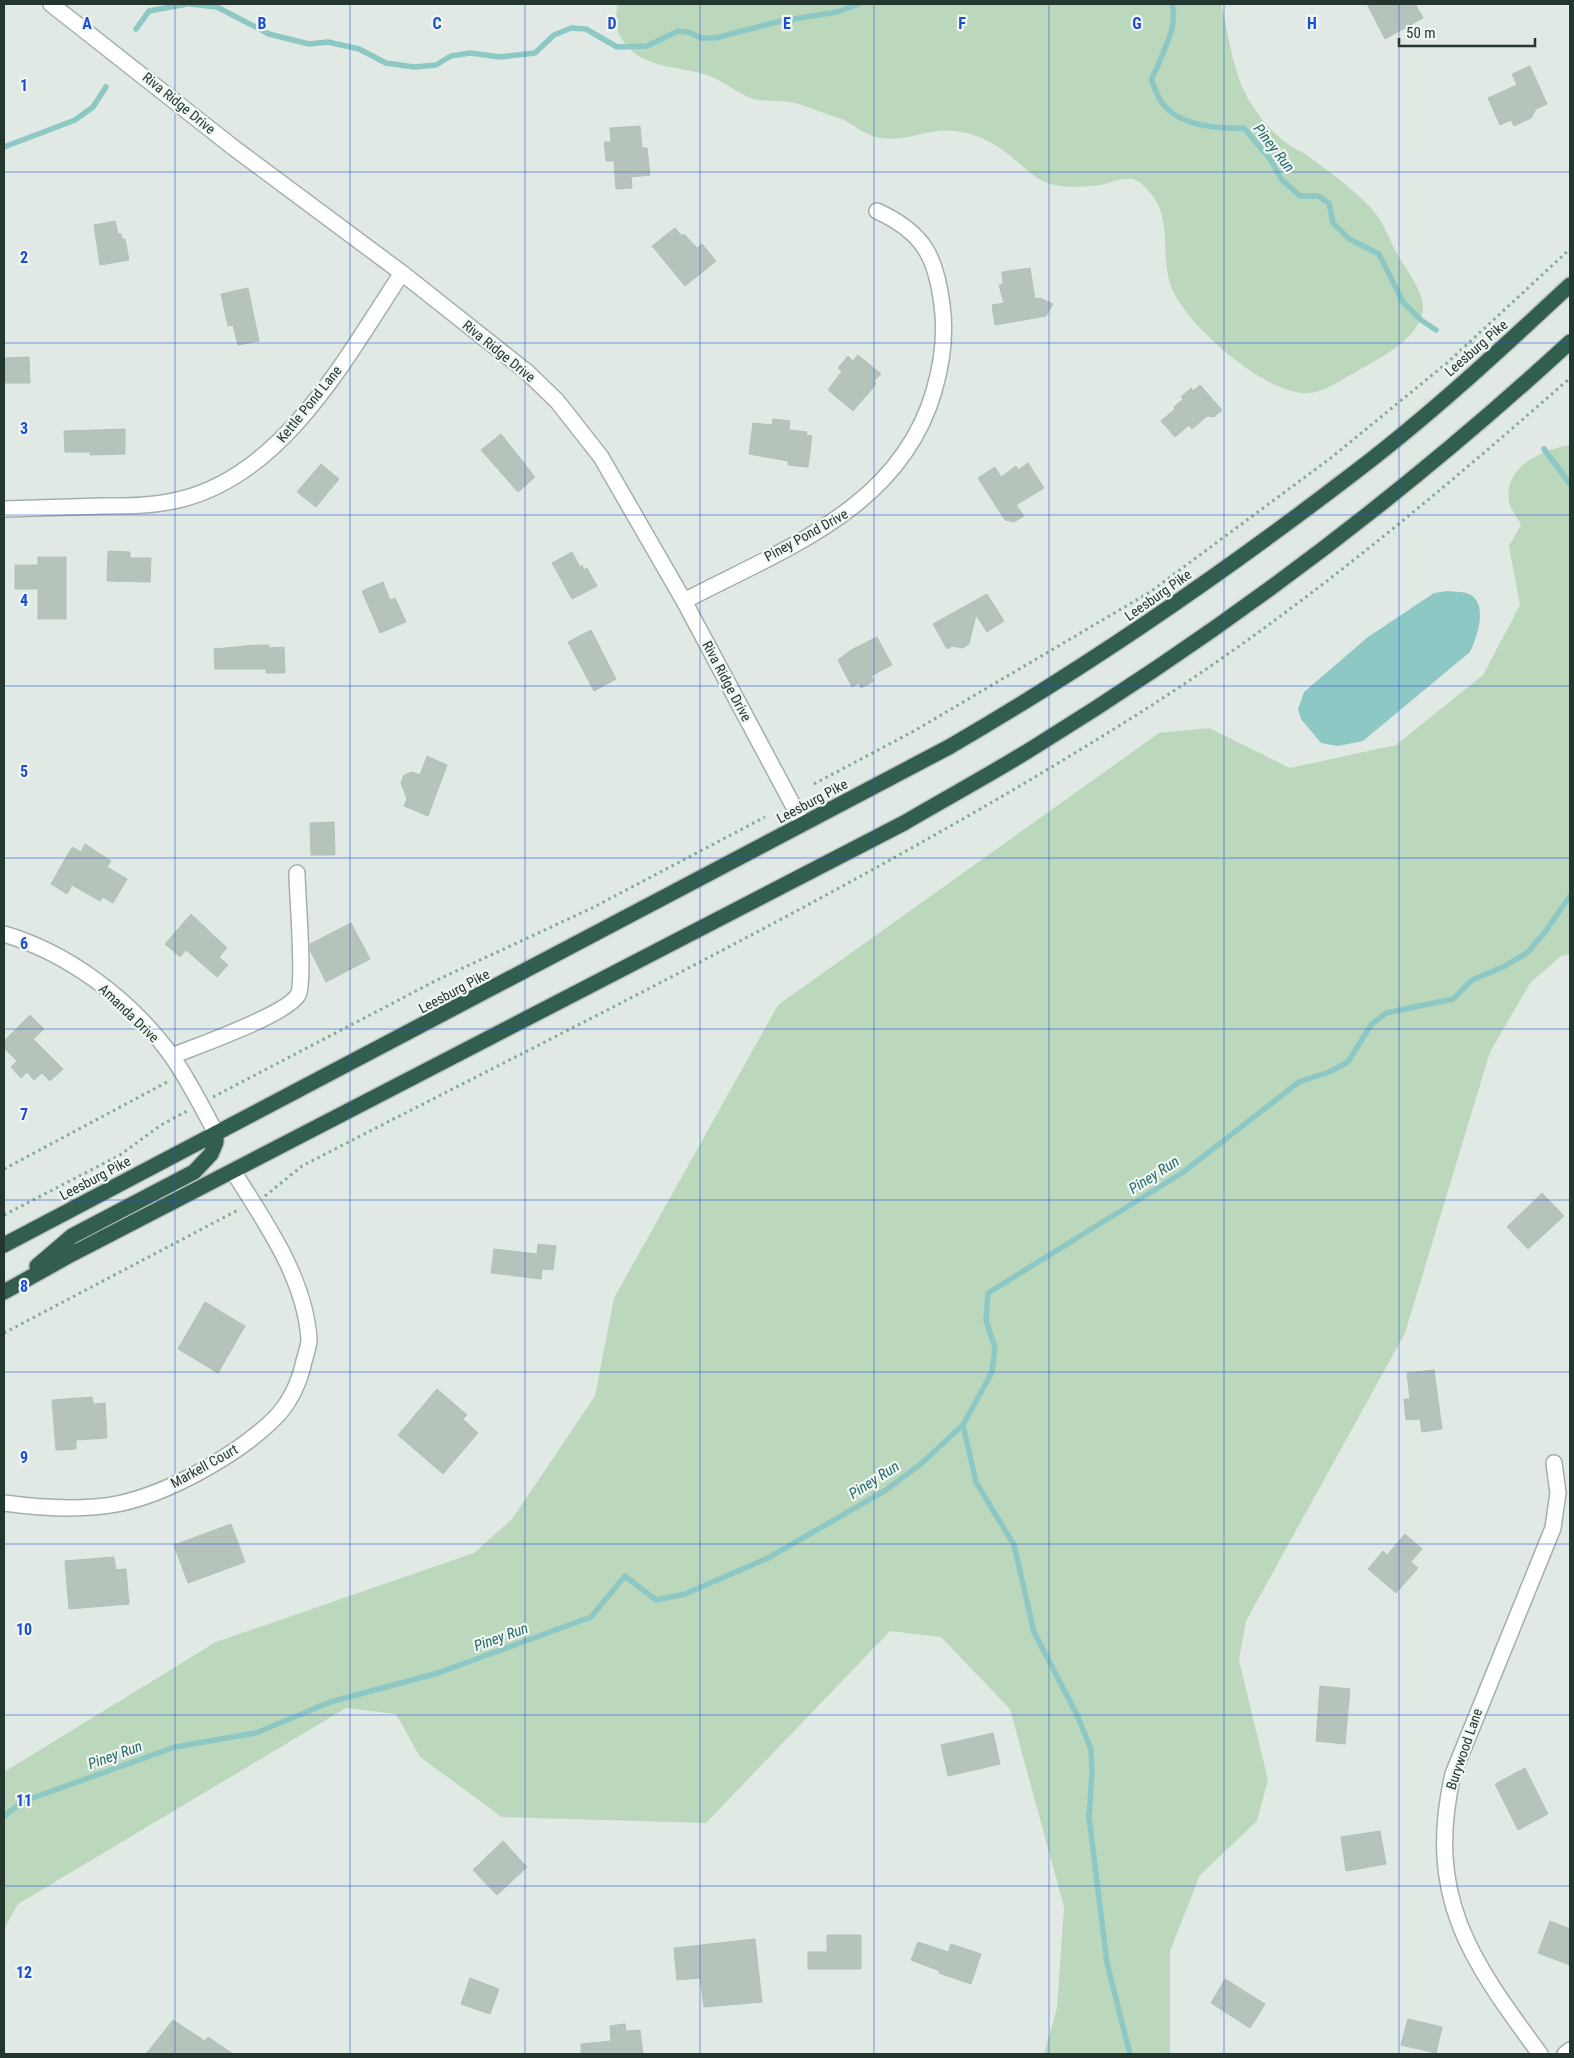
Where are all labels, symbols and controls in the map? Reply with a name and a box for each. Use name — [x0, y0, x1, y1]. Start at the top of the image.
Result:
text: A — [82, 14, 92, 33]
text: B — [258, 14, 267, 33]
text: C — [432, 14, 442, 33]
text: D — [607, 14, 617, 33]
text: E — [783, 14, 791, 33]
text: F — [958, 14, 966, 33]
text: G — [1132, 14, 1142, 33]
text: H — [1307, 14, 1317, 33]
scale bar — [1399, 15, 1535, 47]
text: 50 m — [1406, 24, 1436, 42]
street label: Riva Ridge Drive — [140, 69, 219, 137]
text: 1 — [20, 76, 28, 95]
water label: Piney Run — [1250, 120, 1298, 176]
text: 2 — [20, 248, 28, 267]
street label: Leesburg Pike — [1441, 316, 1511, 380]
street label: Riva Ridge Drive — [460, 317, 539, 385]
street label: Kettle Pond Lane — [273, 362, 345, 445]
text: 3 — [20, 419, 28, 438]
street label: Piney Pond Drive — [762, 505, 851, 565]
street label: Leesburg Pike — [1122, 566, 1195, 624]
text: 4 — [20, 591, 28, 610]
street label: Riva Ridge Drive — [699, 638, 755, 724]
text: 5 — [20, 762, 28, 781]
street label: Leesburg Pike — [774, 775, 850, 826]
text: 6 — [20, 934, 28, 953]
street label: Leesburg Pike — [416, 965, 492, 1016]
street label: Amanda Drive — [96, 981, 163, 1046]
text: 7 — [20, 1105, 28, 1124]
street label: Leesburg Pike — [57, 1152, 133, 1203]
water label: Piney Run — [1125, 1152, 1183, 1198]
text: 8 — [20, 1277, 28, 1296]
street label: Markell Court — [168, 1441, 240, 1491]
text: 9 — [20, 1448, 28, 1467]
water label: Piney Run — [845, 1457, 903, 1503]
water label: Piney Run — [471, 1619, 531, 1655]
text: 10 — [16, 1620, 32, 1639]
street label: Burywood Lane — [1443, 1706, 1485, 1792]
water label: Piney Run — [85, 1737, 145, 1773]
text: 11 — [16, 1791, 32, 1810]
text: 12 — [16, 1963, 32, 1982]

